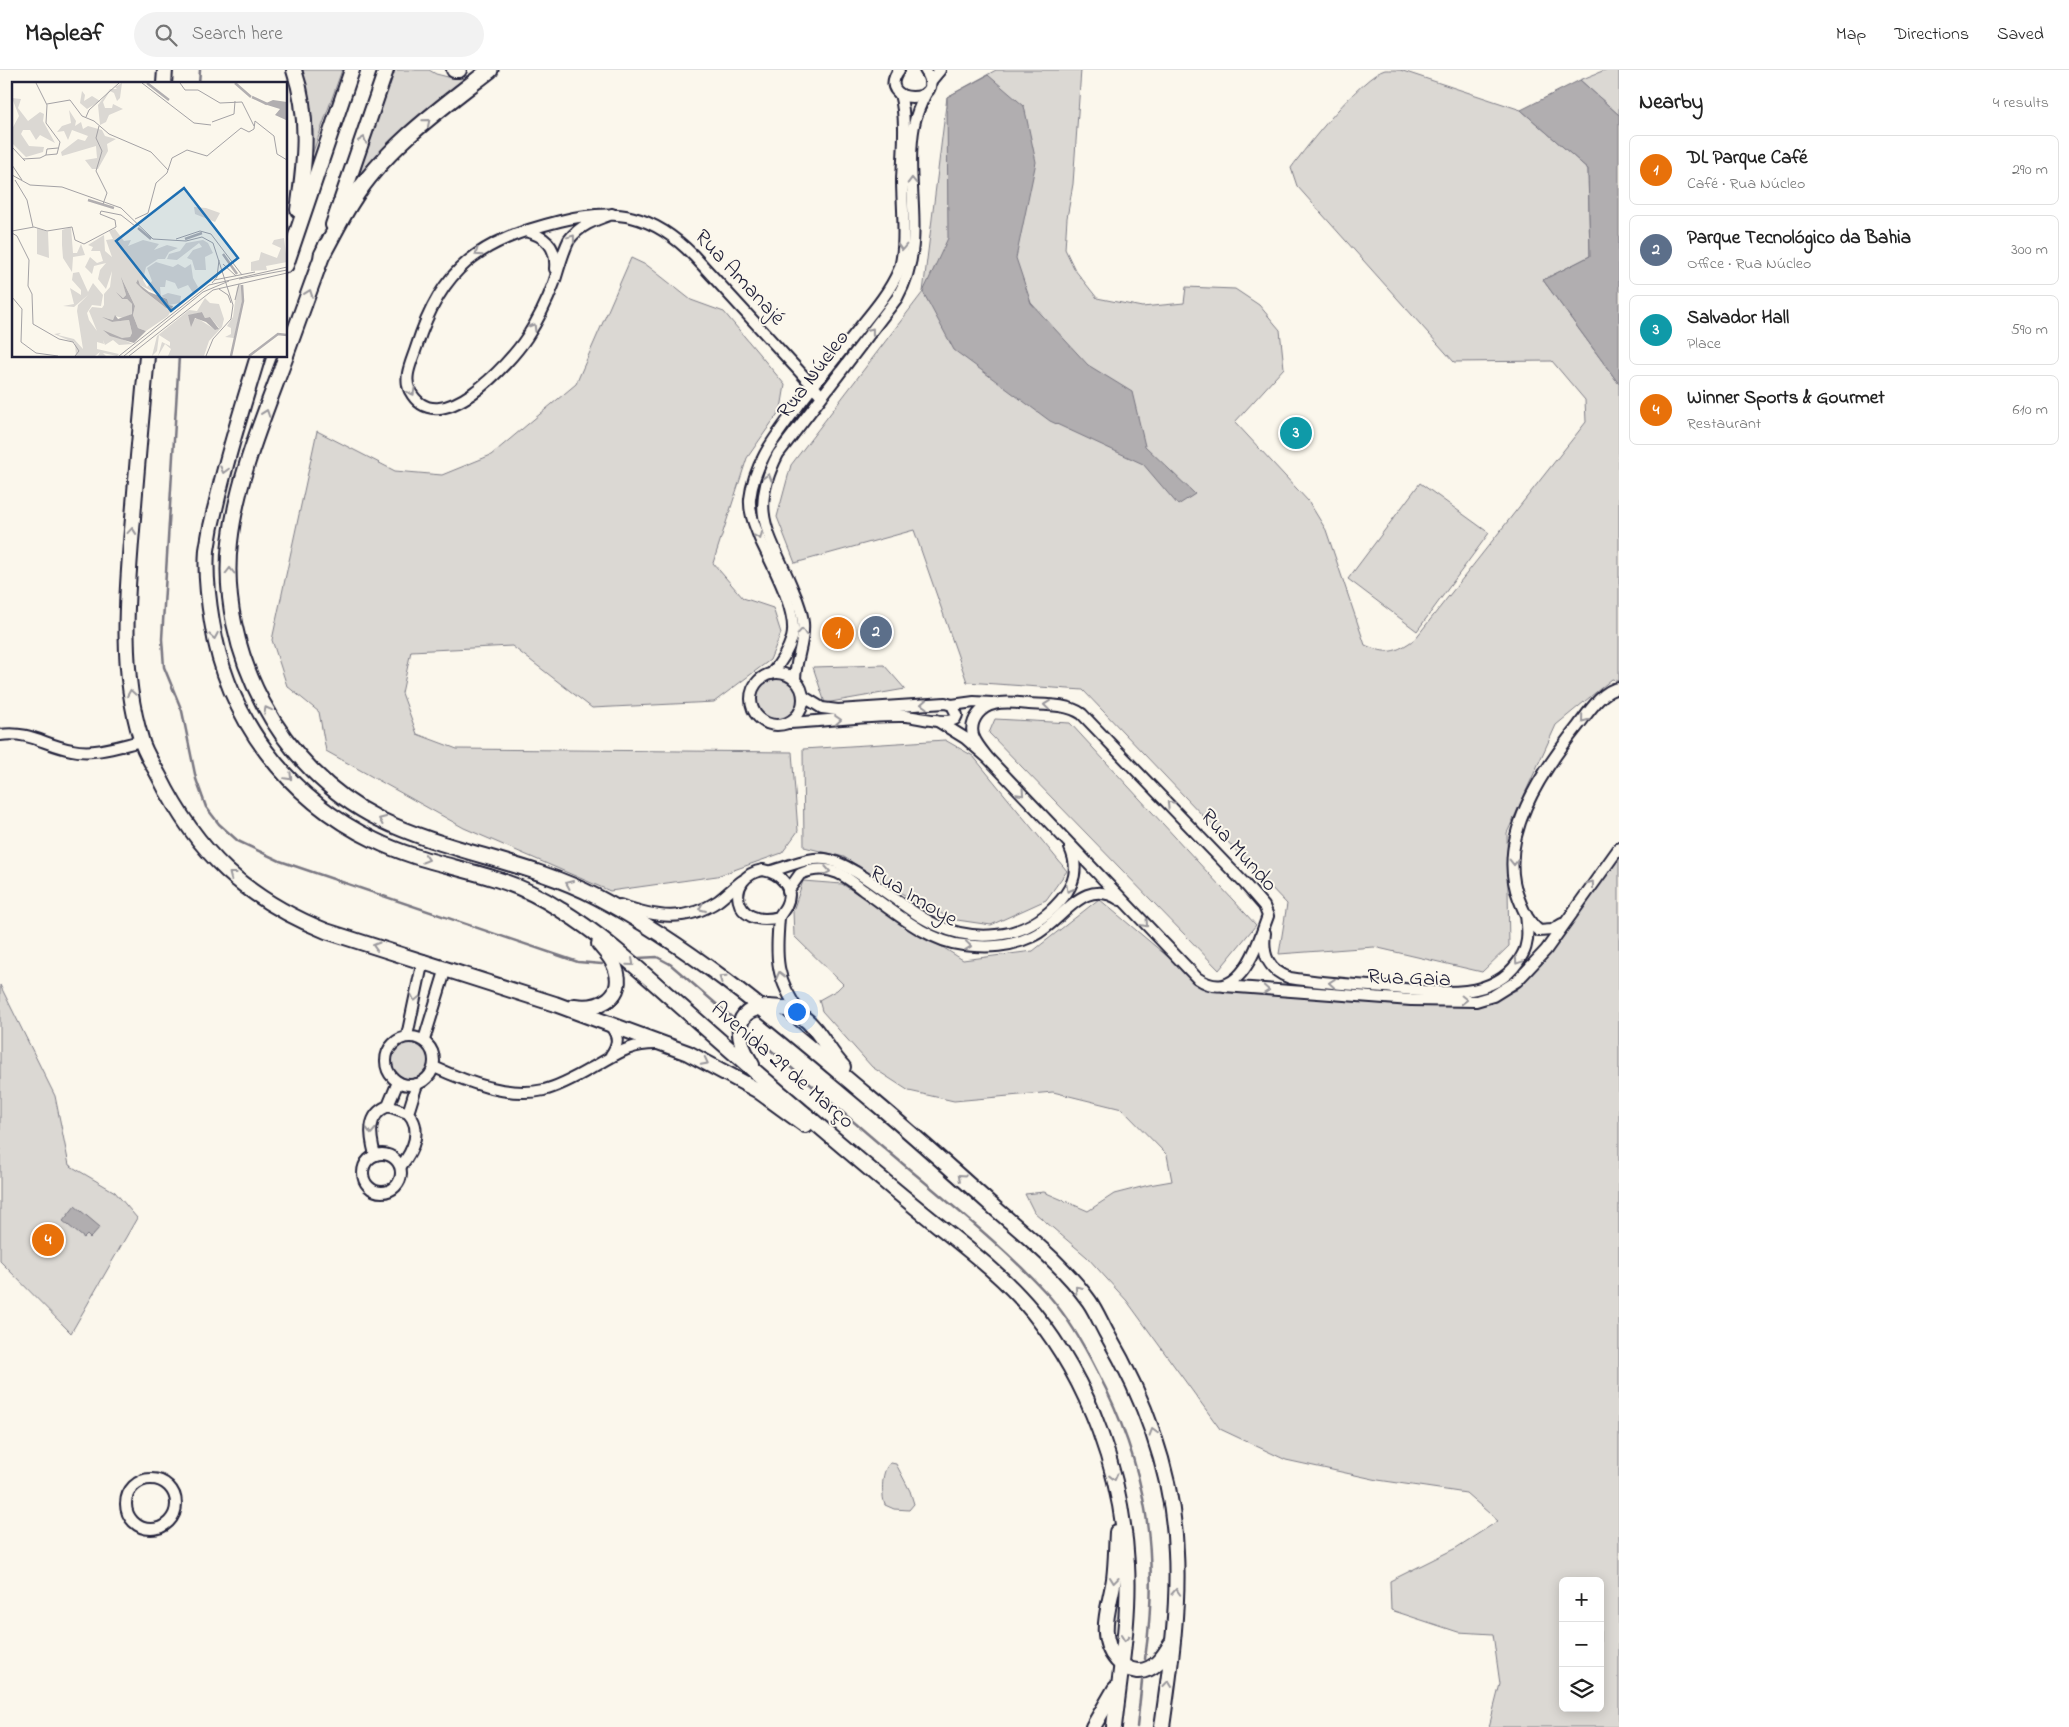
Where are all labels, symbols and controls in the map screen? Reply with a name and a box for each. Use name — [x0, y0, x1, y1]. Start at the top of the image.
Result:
search box — [134, 12, 484, 57]
text: Mapleaf — [25, 17, 104, 52]
icon: search — [152, 21, 180, 49]
text: Search here — [192, 21, 283, 48]
text: Map — [1836, 22, 1866, 48]
text: Directions — [1894, 22, 1969, 48]
text: Saved — [1997, 22, 2044, 48]
inset map — [12, 82, 288, 358]
text: Nearby — [1639, 88, 1703, 118]
text: 4 results — [1993, 91, 2049, 115]
one-way arrow — [421, 119, 430, 127]
one-way arrow — [357, 136, 367, 144]
text: DL Parque Café — [1687, 145, 1808, 172]
text: 1 — [1653, 158, 1659, 182]
text: 290 m — [2012, 158, 2048, 182]
text: Café · Rua Núcleo — [1687, 172, 1805, 196]
one-way arrow — [907, 176, 918, 184]
street label: Rua Amanajé — [686, 223, 792, 333]
text: Parque Tecnológico da Bahia — [1687, 225, 1911, 252]
one-way arrow — [566, 234, 575, 244]
text: 2 — [1652, 238, 1660, 262]
text: 300 m — [2011, 238, 2048, 262]
one-way arrow — [897, 243, 908, 251]
one-way arrow — [474, 247, 484, 256]
text: Office · Rua Núcleo — [1687, 252, 1811, 276]
one-way arrow — [303, 289, 313, 298]
text: Salvador Hall — [1687, 305, 1789, 332]
text: 3 — [1653, 318, 1659, 342]
text: 590 m — [2011, 318, 2048, 342]
one-way arrow — [527, 323, 537, 332]
street label: Rua Núcleo — [770, 324, 858, 426]
one-way arrow — [865, 327, 874, 337]
text: Place — [1687, 332, 1721, 356]
text: Winner Sports & Gourmet — [1687, 385, 1885, 412]
one-way arrow — [406, 386, 416, 395]
text: 4 — [1653, 398, 1659, 422]
text: 610 m — [2013, 398, 2048, 422]
one-way arrow — [260, 409, 270, 418]
text: Restaurant — [1687, 412, 1761, 436]
pin: 3 — [1280, 414, 1312, 452]
one-way arrow — [219, 465, 230, 474]
one-way arrow — [762, 474, 772, 482]
one-way arrow — [126, 527, 137, 535]
one-way arrow — [752, 531, 763, 540]
one-way arrow — [225, 566, 235, 574]
pin: 2 — [860, 613, 892, 651]
pin: 1 — [822, 614, 854, 652]
one-way arrow — [797, 627, 808, 635]
one-way arrow — [209, 631, 219, 640]
one-way arrow — [126, 689, 137, 697]
one-way arrow — [920, 699, 928, 709]
one-way arrow — [1043, 700, 1051, 711]
one-way arrow — [263, 706, 273, 715]
one-way arrow — [1581, 713, 1589, 722]
one-way arrow — [834, 715, 842, 726]
one-way arrow — [283, 771, 292, 780]
one-way arrow — [1015, 788, 1024, 797]
one-way arrow — [1167, 801, 1176, 810]
street label: Rua Mundo — [1192, 802, 1284, 900]
one-way arrow — [379, 817, 388, 827]
one-way arrow — [422, 854, 430, 864]
street label: Rua Imoye — [862, 858, 963, 937]
one-way arrow — [1508, 858, 1519, 866]
one-way arrow — [822, 865, 831, 875]
one-way arrow — [228, 872, 238, 881]
one-way arrow — [565, 880, 574, 891]
one-way arrow — [1586, 881, 1594, 890]
one-way arrow — [1065, 883, 1075, 892]
one-way arrow — [698, 902, 707, 913]
one-way arrow — [1139, 918, 1148, 927]
one-way arrow — [965, 940, 973, 951]
one-way arrow — [373, 942, 381, 952]
one-way arrow — [1515, 955, 1524, 965]
one-way arrow — [625, 957, 634, 966]
street label: Rua Gaia — [1367, 962, 1451, 996]
one-way arrow — [775, 970, 786, 979]
one-way arrow — [718, 975, 728, 984]
one-way arrow — [1327, 977, 1335, 988]
one-way arrow — [1263, 985, 1271, 996]
one-way arrow — [410, 994, 421, 1003]
street label: Avenida 29 de Março — [703, 995, 861, 1137]
one-way arrow — [1460, 995, 1468, 1006]
your location — [784, 999, 810, 1025]
one-way arrow — [700, 1056, 709, 1066]
one-way arrow — [366, 1128, 377, 1136]
one-way arrow — [957, 1174, 966, 1183]
pin: 4 — [32, 1221, 64, 1259]
one-way arrow — [1075, 1286, 1084, 1295]
one-way arrow — [1149, 1429, 1159, 1437]
one-way arrow — [1108, 1472, 1119, 1481]
one-way arrow — [1109, 1576, 1120, 1584]
map controls — [1559, 1577, 1604, 1712]
button: + — [1559, 1577, 1604, 1622]
one-way arrow — [1171, 1588, 1181, 1596]
button: − — [1559, 1622, 1604, 1667]
one-way arrow — [1120, 1634, 1131, 1642]
button: layers — [1559, 1667, 1604, 1712]
one-way arrow — [1162, 1680, 1173, 1688]

